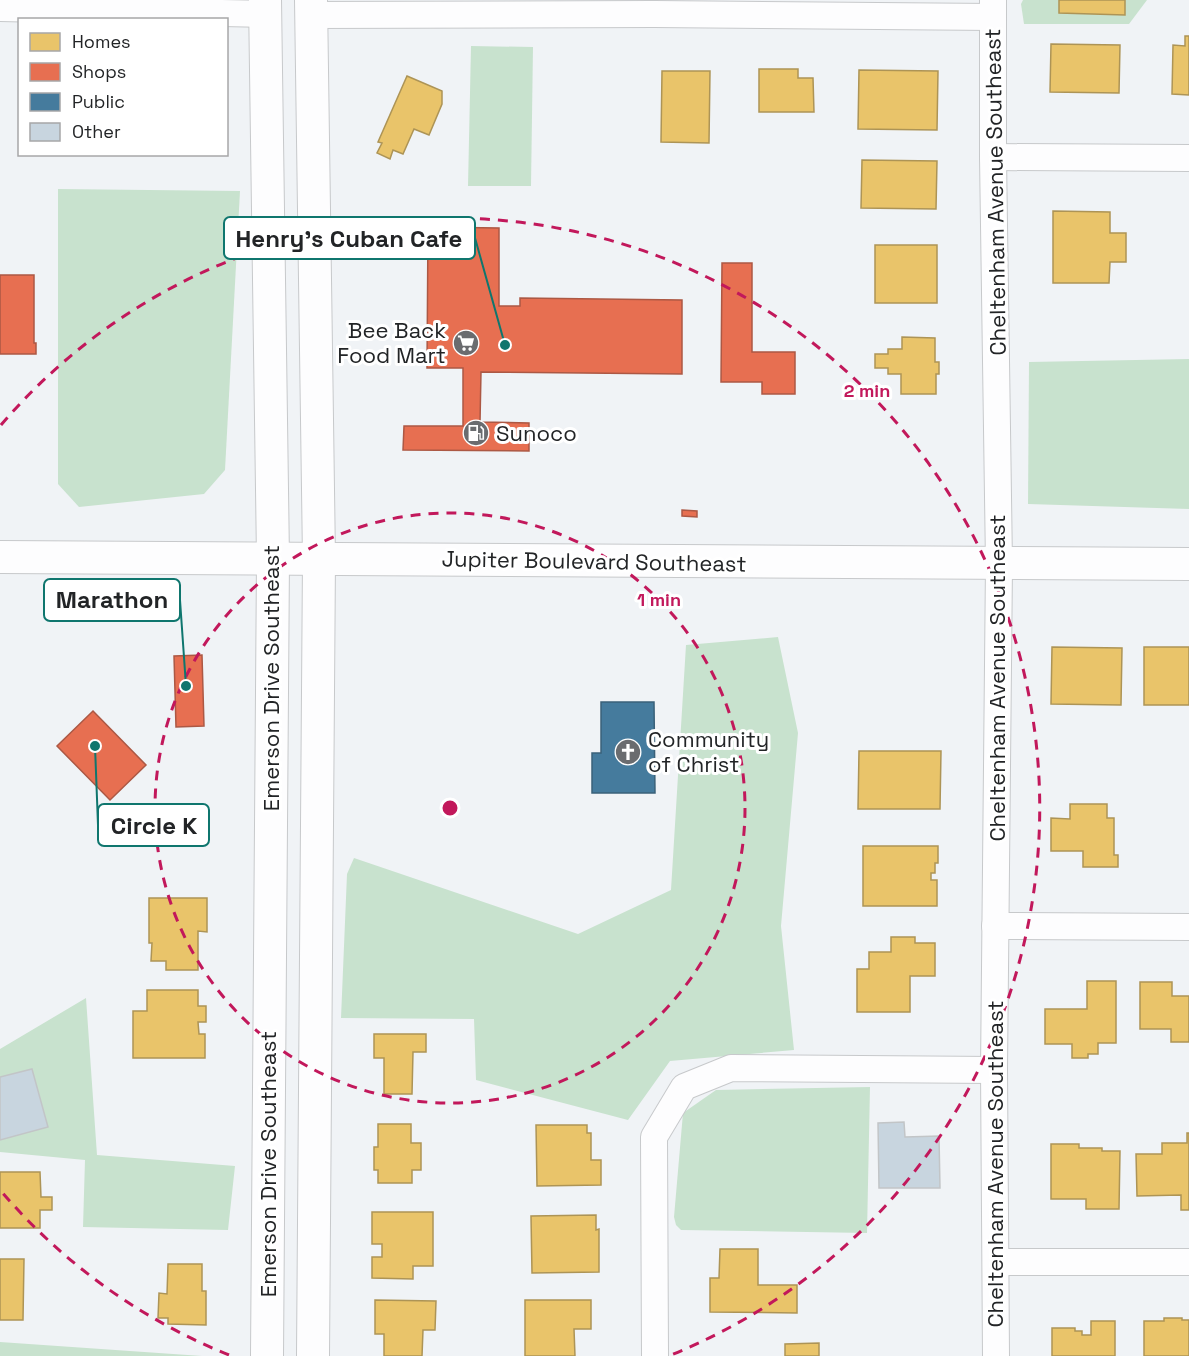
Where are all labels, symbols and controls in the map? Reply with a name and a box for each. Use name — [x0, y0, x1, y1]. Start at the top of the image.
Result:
legend — [18, 18, 228, 156]
street label: Cheltenham Avenue Southeast — [978, 28, 1012, 356]
text: Homes — [72, 30, 131, 53]
text: Shops — [72, 60, 126, 83]
text: Public — [72, 90, 125, 113]
text: Other — [72, 120, 121, 143]
callout: Henry's Cuban Cafe — [224, 217, 475, 259]
text: Henry's Cuban Cafe — [236, 223, 462, 254]
place label: Bee Back Food Mart — [337, 316, 446, 369]
supermarket icon: Bee Back Food Mart — [451, 328, 481, 358]
text: 2 min — [844, 379, 890, 402]
fuel station icon: Sunoco — [461, 418, 491, 448]
place label: Sunoco — [496, 419, 577, 447]
street label: Cheltenham Avenue Southeast — [983, 514, 1011, 842]
street label: Jupiter Boulevard Southeast — [441, 544, 747, 578]
street label: Emerson Drive Southeast — [257, 545, 285, 811]
callout: Marathon — [44, 579, 180, 621]
text: Marathon — [56, 584, 168, 615]
text: 1 min — [637, 588, 681, 611]
place label: Community of Christ — [648, 725, 769, 778]
church icon: Community of Christ — [613, 737, 643, 767]
centre of rings — [440, 798, 460, 818]
callout: Circle K — [98, 804, 209, 846]
text: Circle K — [111, 810, 197, 841]
street label: Cheltenham Avenue Southeast — [981, 1000, 1009, 1328]
street label: Emerson Drive Southeast — [254, 1031, 282, 1297]

